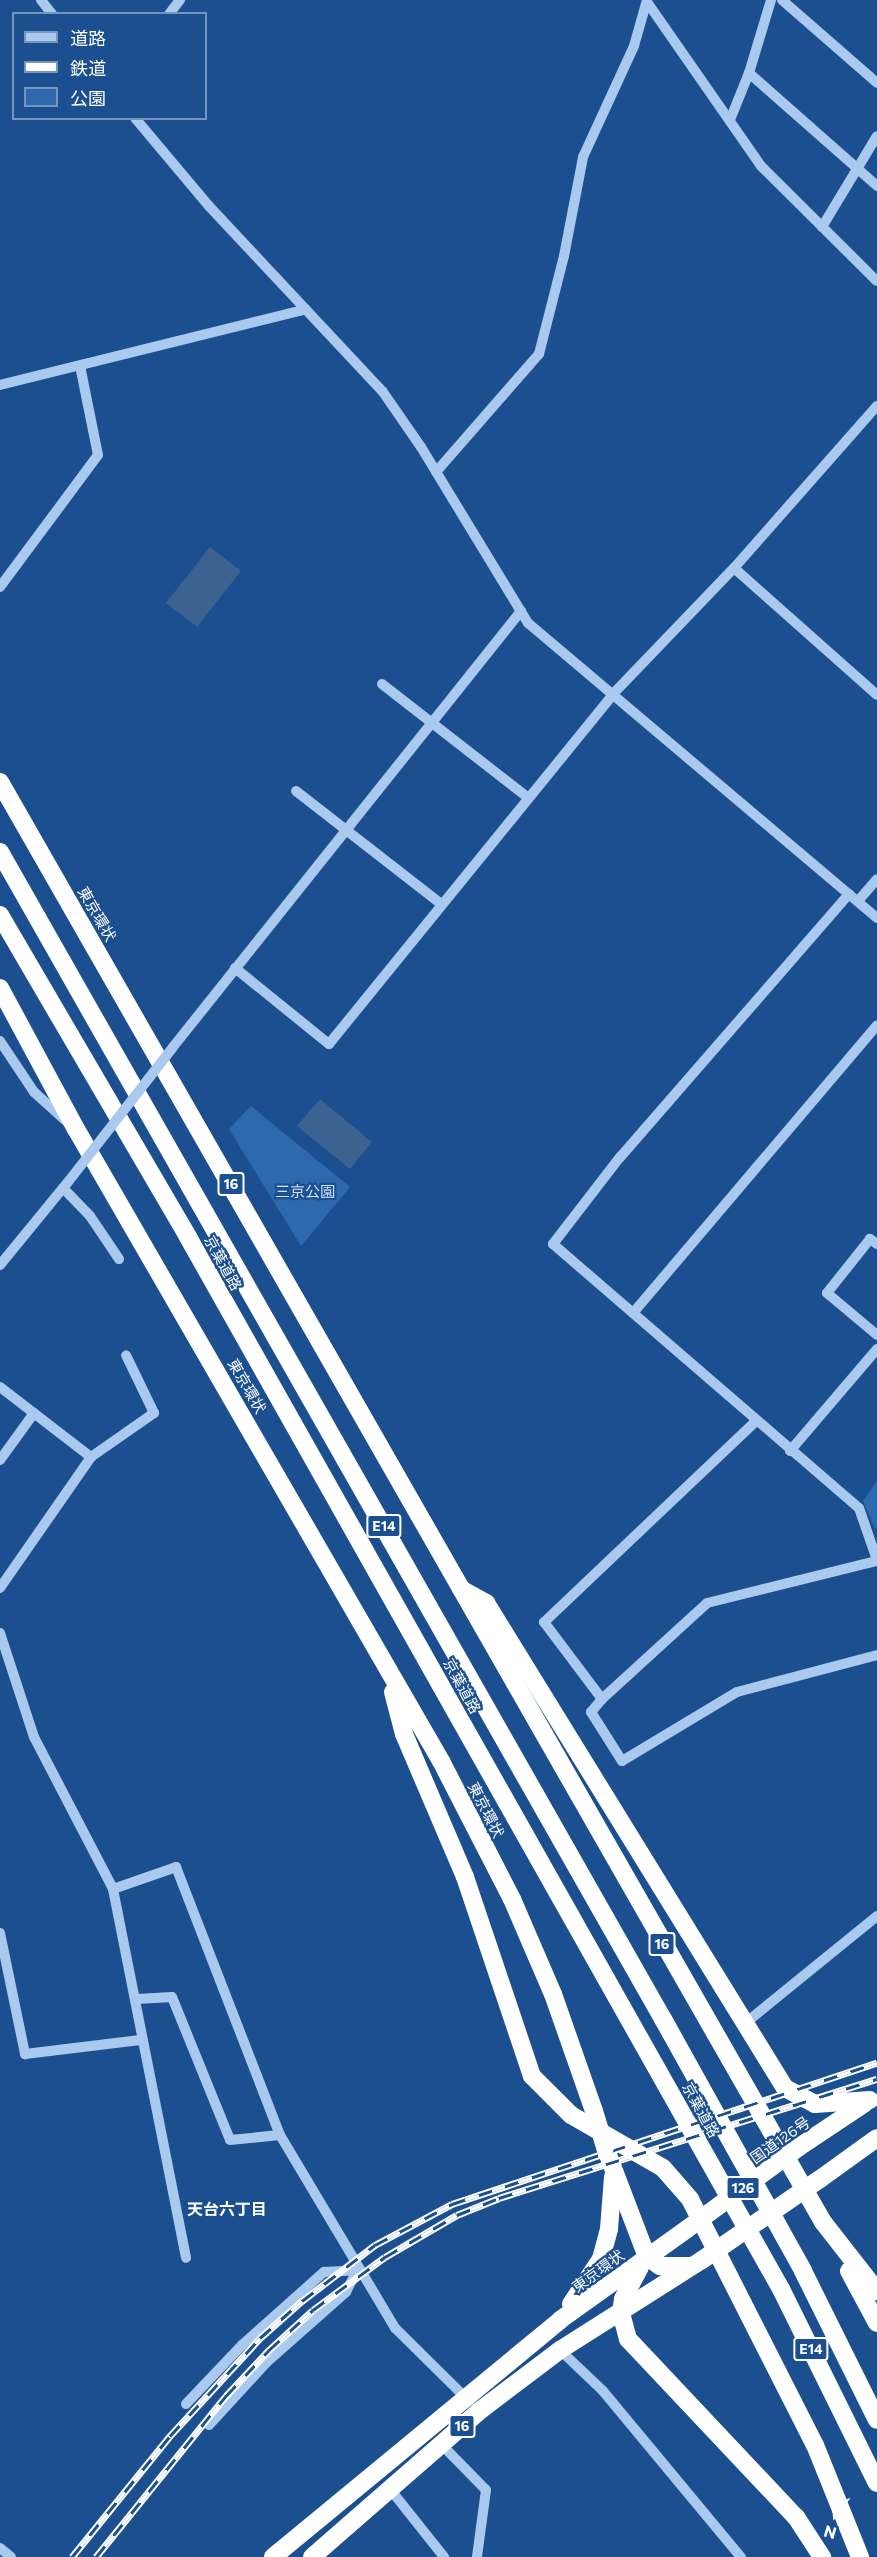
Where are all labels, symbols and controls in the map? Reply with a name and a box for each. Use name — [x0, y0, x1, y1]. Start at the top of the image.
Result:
legend — [12, 12, 207, 120]
text: 道路 — [70, 27, 106, 49]
text: 鉄道 — [70, 57, 106, 79]
text: 公園 — [70, 87, 106, 109]
street label: 東京環状 — [74, 884, 120, 944]
road number: 16 — [218, 1173, 244, 1195]
park label: 三京公園 — [275, 1183, 335, 1201]
street label: 京葉道路 — [201, 1232, 245, 1294]
street label: 東京環状 — [224, 1356, 270, 1416]
road number: E14 — [366, 1515, 402, 1537]
street label: 京葉道路 — [440, 1655, 484, 1717]
street label: 東京環状 — [464, 1779, 508, 1841]
road number: 16 — [648, 1933, 676, 1955]
street label: 京葉道路 — [679, 2079, 723, 2141]
street label: 国道126号 — [747, 2113, 813, 2167]
road number: 126 — [725, 2177, 761, 2199]
district label: 天台六丁目 — [187, 2199, 267, 2219]
street label: 東京環状 — [568, 2246, 628, 2296]
road number: E14 — [793, 2338, 829, 2360]
road number: 16 — [448, 2415, 476, 2437]
north arrow — [805, 2485, 865, 2545]
text: N — [822, 2522, 838, 2544]

